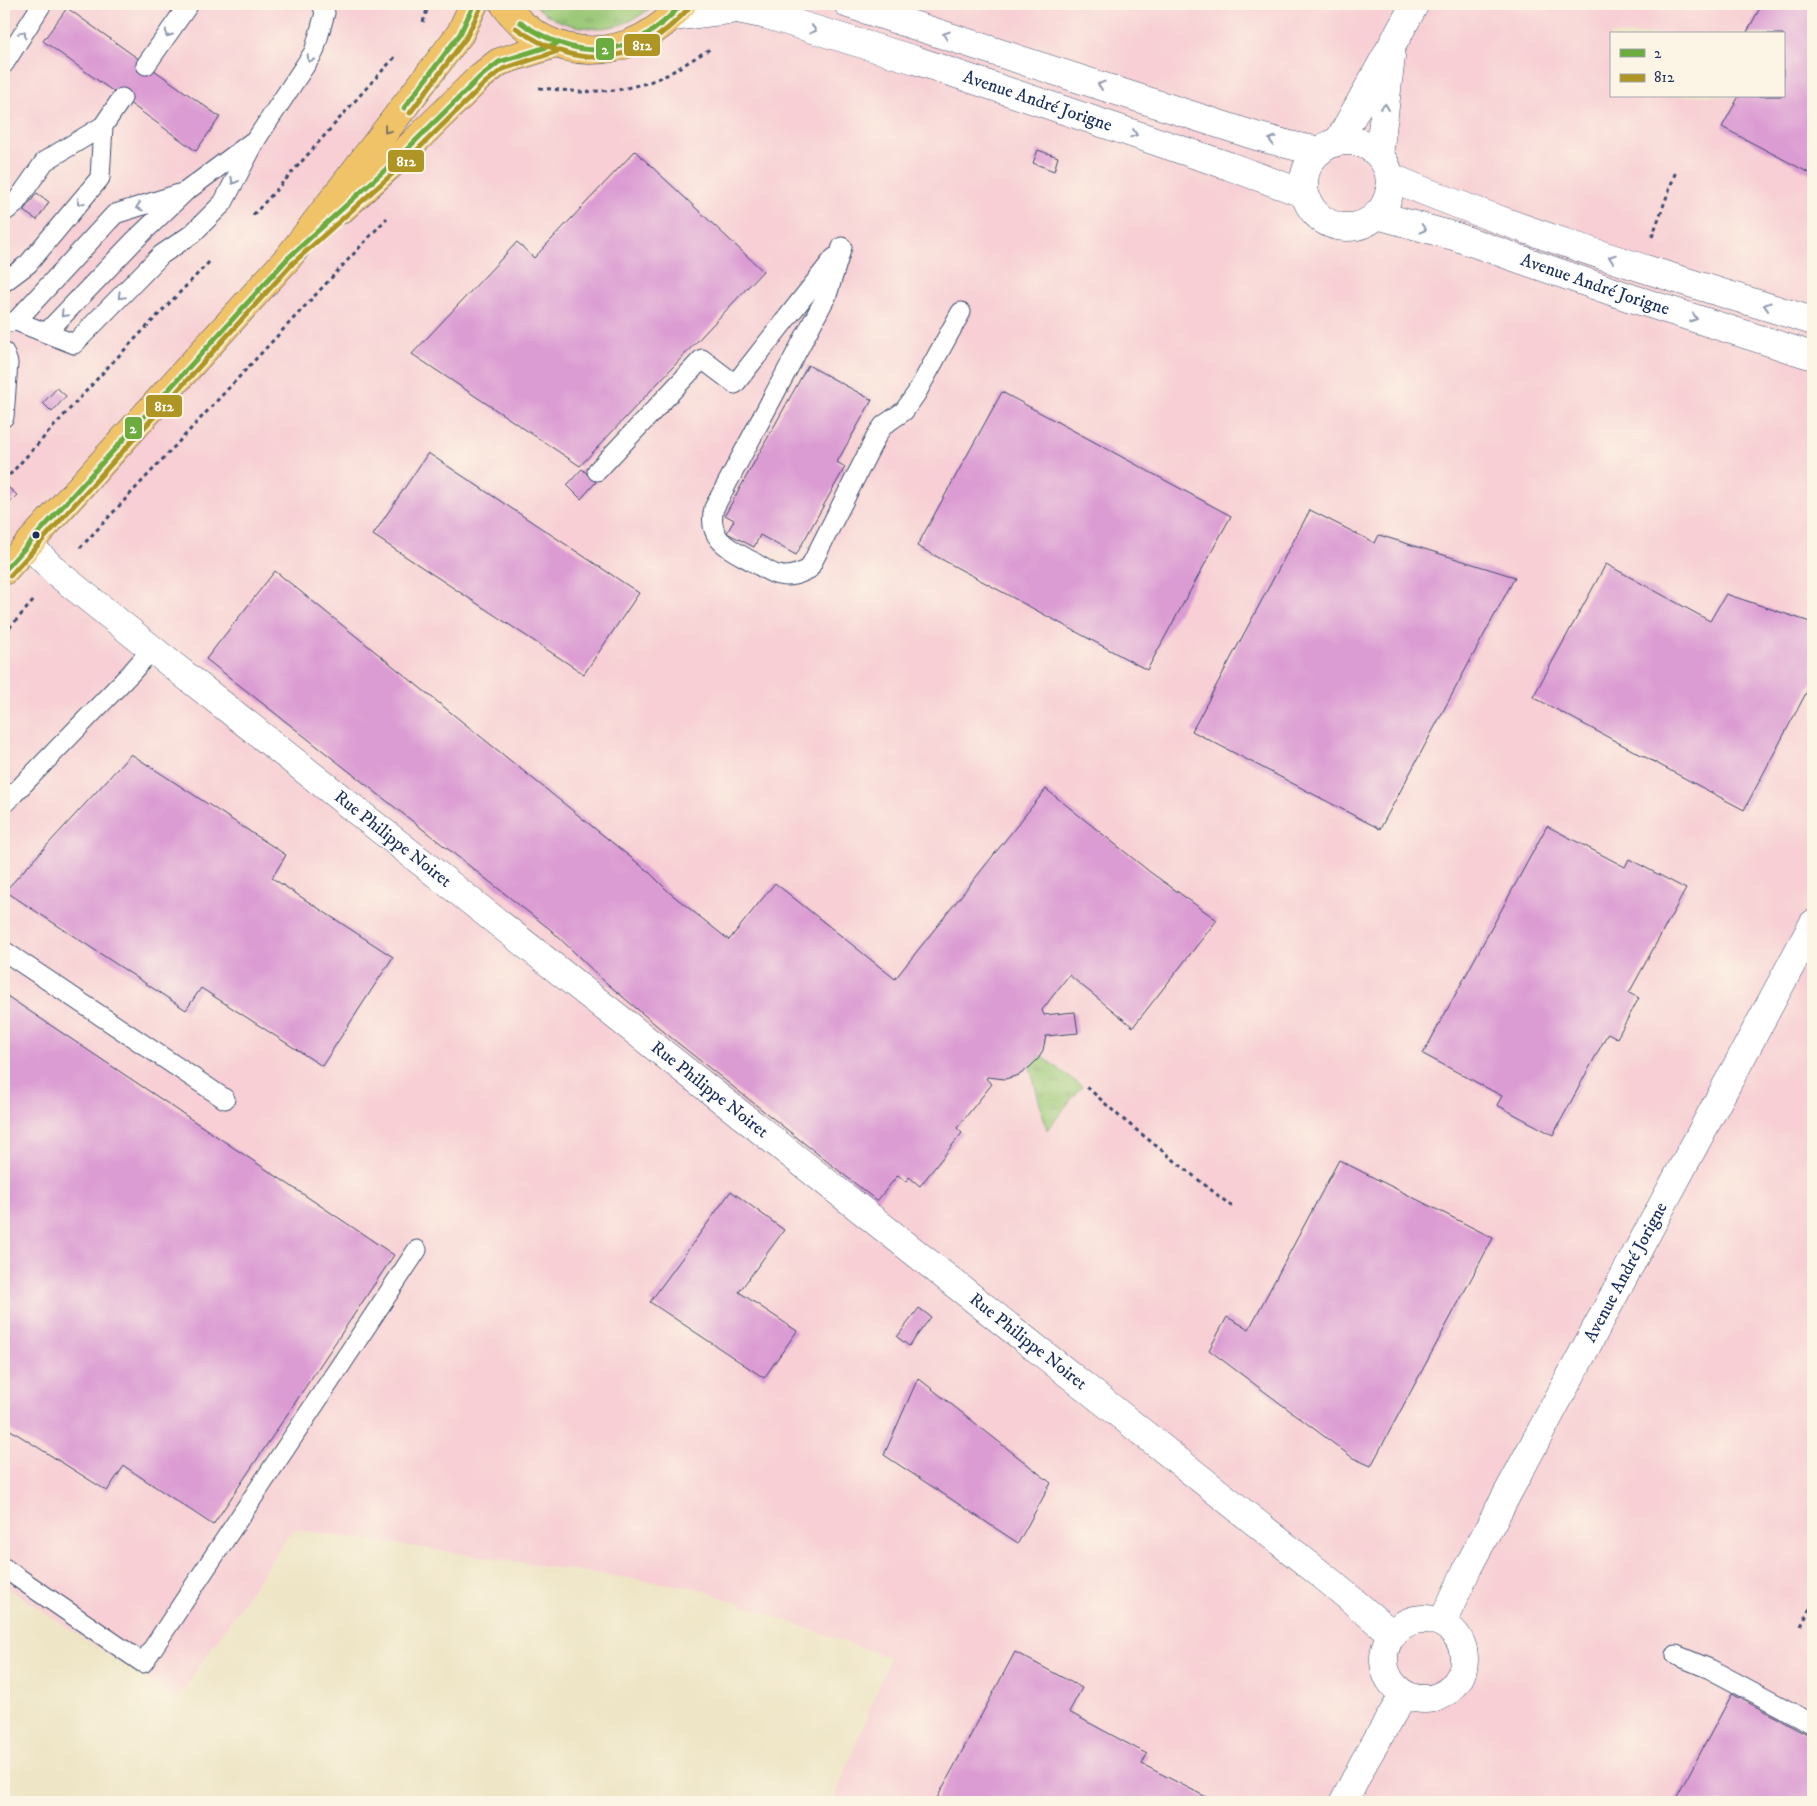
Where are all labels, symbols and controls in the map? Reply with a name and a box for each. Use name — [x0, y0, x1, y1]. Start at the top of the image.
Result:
one-way arrow — [809, 25, 817, 35]
one-way arrow — [165, 29, 174, 38]
one-way arrow — [17, 30, 26, 40]
one-way arrow — [942, 31, 951, 41]
legend — [1610, 32, 1784, 98]
line badge: 812 — [623, 33, 661, 57]
line badge: 2 — [595, 37, 615, 61]
text: 812 — [632, 37, 653, 55]
text: 2 — [602, 41, 610, 59]
text: 2 — [1654, 44, 1662, 63]
one-way arrow — [307, 53, 316, 63]
street label: Avenue André Jorigne — [960, 66, 1115, 137]
text: 812 — [1654, 68, 1675, 87]
one-way arrow — [1097, 81, 1105, 91]
one-way arrow — [1379, 103, 1390, 111]
one-way arrow — [385, 124, 393, 133]
one-way arrow — [1130, 128, 1138, 138]
one-way arrow — [1269, 136, 1277, 146]
line badge: 812 — [387, 149, 425, 173]
text: 812 — [396, 153, 417, 171]
one-way arrow — [230, 176, 240, 185]
one-way arrow — [78, 196, 86, 205]
one-way arrow — [135, 201, 143, 211]
one-way arrow — [1419, 223, 1428, 234]
street label: Avenue André Jorigne — [1518, 249, 1672, 321]
one-way arrow — [1608, 254, 1616, 264]
one-way arrow — [118, 290, 127, 299]
one-way arrow — [1763, 302, 1771, 312]
one-way arrow — [61, 308, 70, 317]
one-way arrow — [1689, 313, 1697, 323]
line badge: 812 — [145, 394, 183, 418]
text: 812 — [154, 398, 175, 416]
line badge: 2 — [124, 416, 143, 440]
text: 2 — [130, 420, 138, 438]
unlabelled marker — [31, 530, 41, 540]
street label: Rue Philippe Noiret — [329, 786, 456, 893]
street label: Rue Philippe Noiret — [646, 1037, 773, 1143]
street label: Avenue André Jorigne — [1579, 1198, 1673, 1346]
street label: Rue Philippe Noiret — [965, 1289, 1091, 1395]

